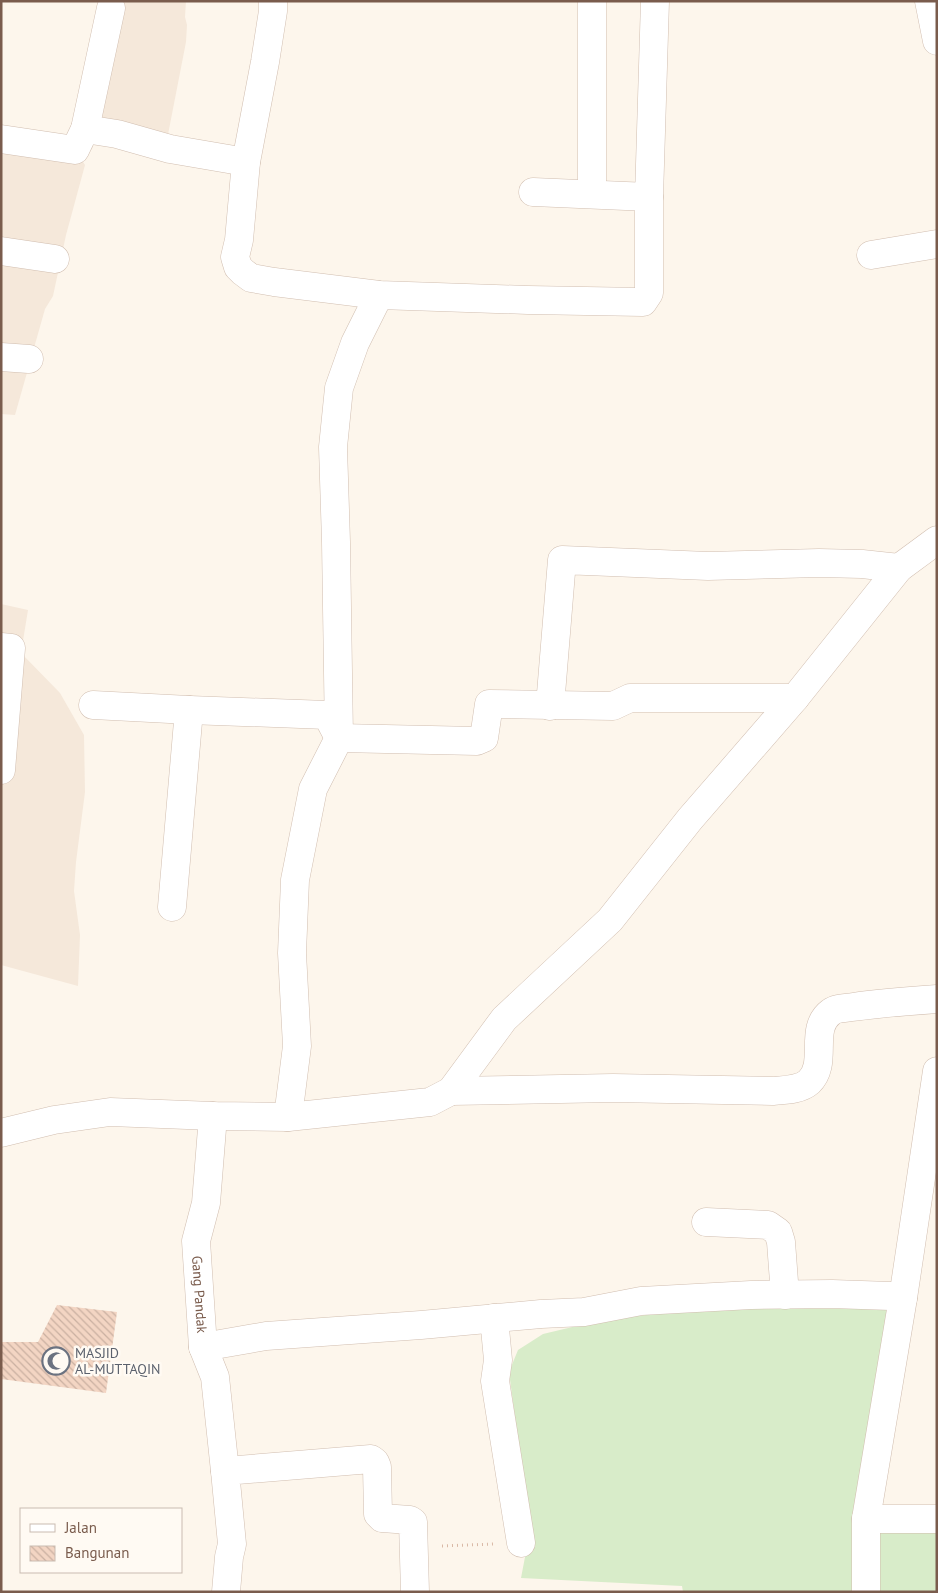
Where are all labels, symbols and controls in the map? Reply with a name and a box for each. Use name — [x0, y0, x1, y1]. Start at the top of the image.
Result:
street label: Gang Pandak — [188, 1255, 211, 1334]
place label: MASJID AL-MUTTAQIN — [75, 1344, 160, 1378]
mosque icon: MASJID AL-MUTTAQIN — [41, 1346, 71, 1376]
legend — [20, 1508, 182, 1573]
text: Jalan — [64, 1518, 97, 1537]
text: Bangunan — [65, 1543, 129, 1562]

